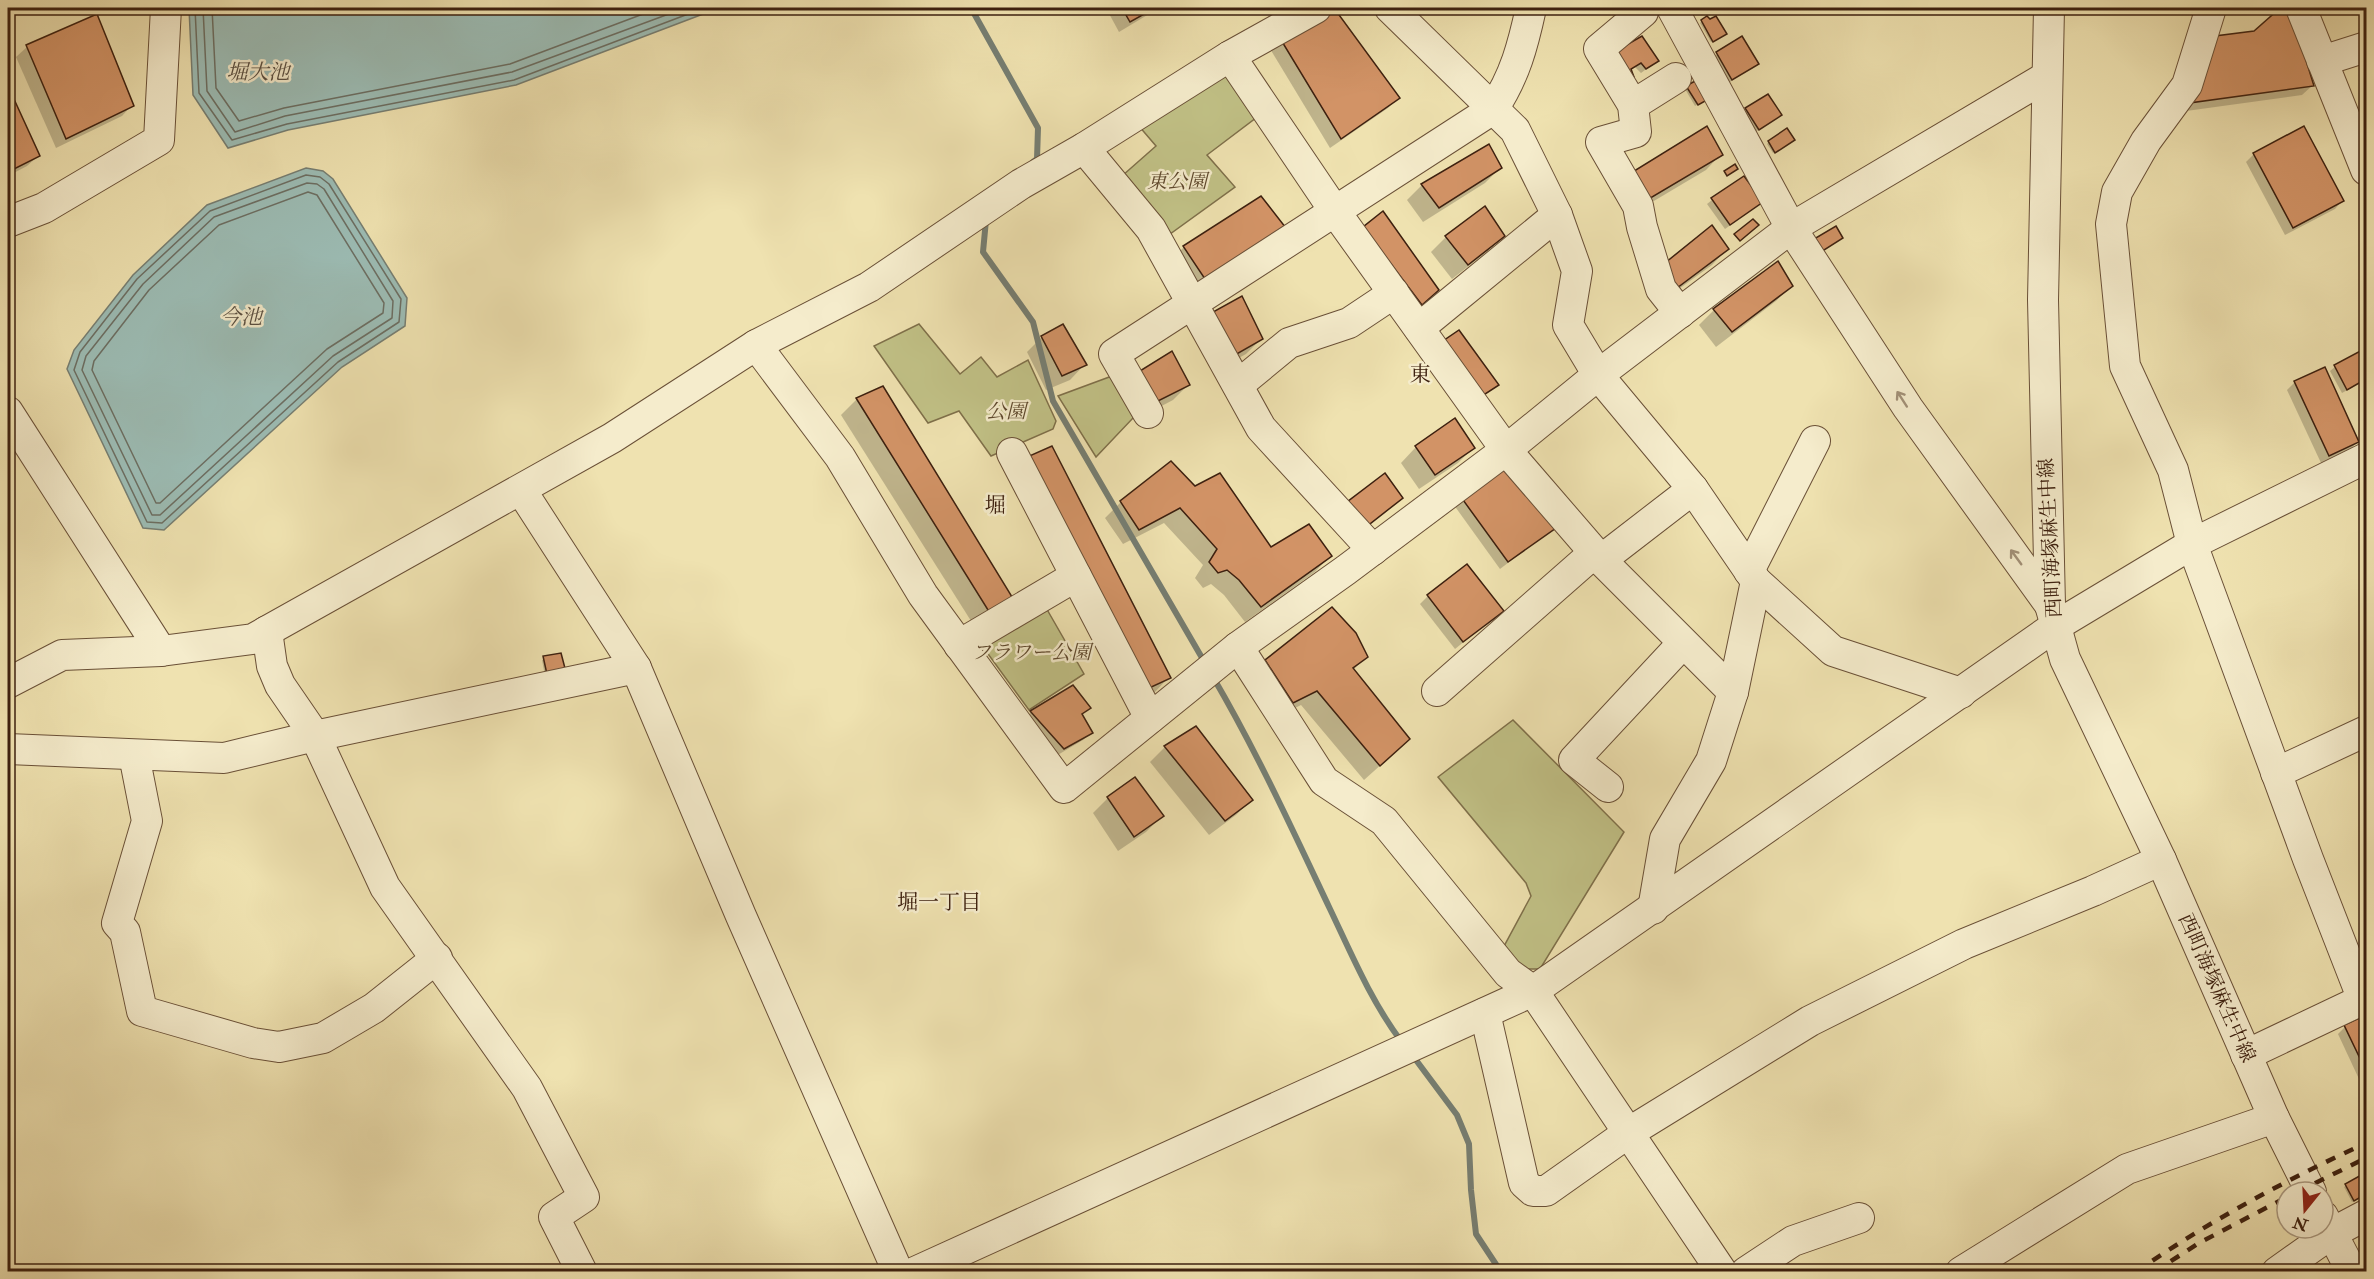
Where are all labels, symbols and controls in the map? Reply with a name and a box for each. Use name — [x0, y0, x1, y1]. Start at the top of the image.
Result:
water label: 堀大池 — [227, 59, 291, 86]
park label: 東公園 — [1147, 169, 1210, 194]
water label: 今池 — [220, 304, 264, 331]
district label: 東 — [1410, 361, 1431, 388]
one-way arrow — [1896, 391, 1908, 408]
park label: 公園 — [986, 399, 1029, 424]
street label: 西町海塚麻生中線 — [2033, 457, 2067, 619]
district label: 堀 — [985, 492, 1006, 519]
one-way arrow — [2009, 550, 2022, 566]
park label: フラワー公園 — [971, 640, 1094, 665]
district label: 堀一丁目 — [897, 889, 981, 916]
street label: 西町海塚麻生中線 — [2173, 910, 2261, 1066]
north arrow — [2275, 1180, 2335, 1240]
text: N — [2290, 1211, 2312, 1235]

